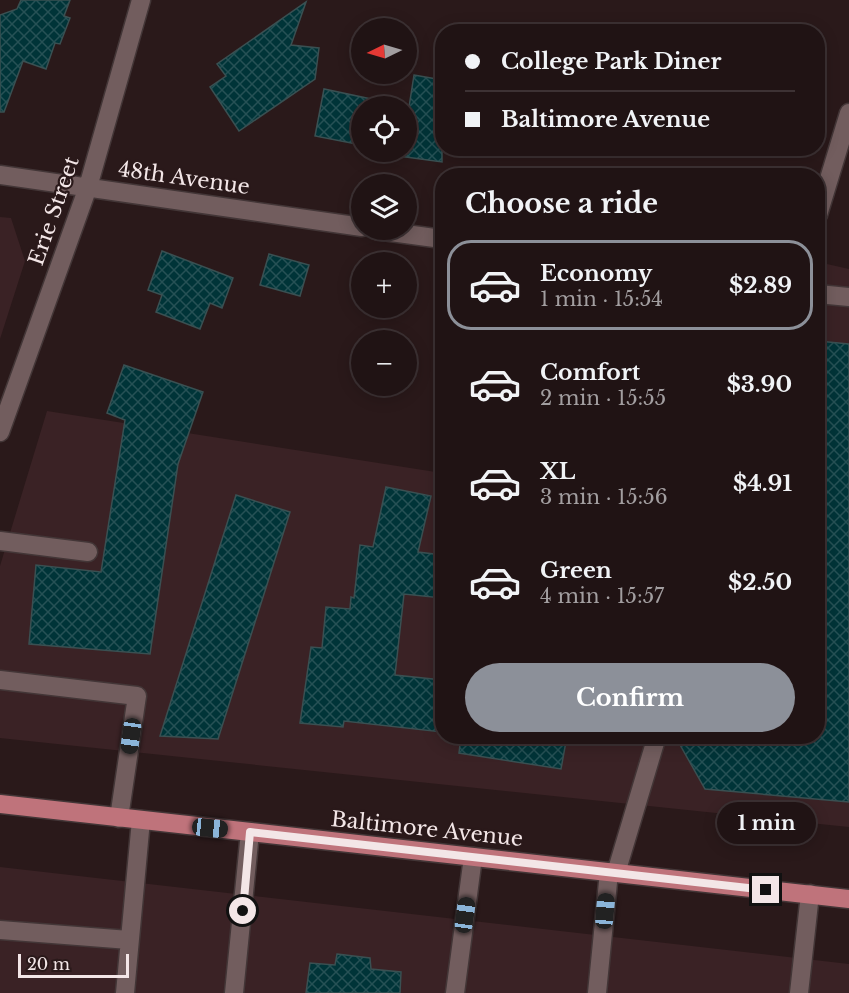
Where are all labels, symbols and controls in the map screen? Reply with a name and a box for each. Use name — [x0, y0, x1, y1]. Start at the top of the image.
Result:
north arrow — [351, 18, 417, 84]
map controls — [351, 18, 417, 396]
text: College Park Diner — [501, 48, 721, 75]
button: locate — [351, 96, 417, 162]
text: Baltimore Avenue — [501, 106, 710, 133]
street label: Erie Street — [23, 153, 85, 269]
street label: 48th Avenue — [117, 156, 251, 200]
button: layers — [351, 174, 417, 240]
text: Choose a ride — [465, 187, 658, 220]
button: + — [351, 252, 417, 318]
icon: car — [468, 258, 522, 312]
text: Economy — [540, 260, 652, 287]
text: $2.89 — [729, 272, 792, 299]
text: 1 min · 15:54 — [540, 287, 663, 311]
button: − — [351, 330, 417, 396]
icon: car — [468, 357, 522, 411]
text: Comfort — [540, 359, 640, 386]
text: $3.90 — [727, 371, 792, 398]
text: 2 min · 15:55 — [540, 386, 666, 410]
icon: car — [468, 456, 522, 510]
text: XL — [540, 458, 575, 485]
text: $4.91 — [733, 470, 792, 497]
text: 3 min · 15:56 — [540, 485, 668, 509]
icon: car — [468, 555, 522, 609]
text: Green — [540, 557, 612, 584]
text: $2.50 — [728, 569, 792, 596]
text: 4 min · 15:57 — [540, 584, 664, 608]
button: Confirm — [465, 663, 795, 732]
car — [120, 717, 142, 755]
callout: 1 min — [716, 803, 816, 845]
street label: Baltimore Avenue — [330, 806, 524, 852]
text: 1 min — [738, 811, 795, 835]
car — [191, 817, 229, 839]
route end — [752, 876, 779, 903]
car — [594, 892, 616, 930]
car — [454, 896, 476, 934]
route start — [229, 897, 256, 924]
scale bar — [18, 951, 129, 978]
text: 20 m — [27, 954, 70, 974]

